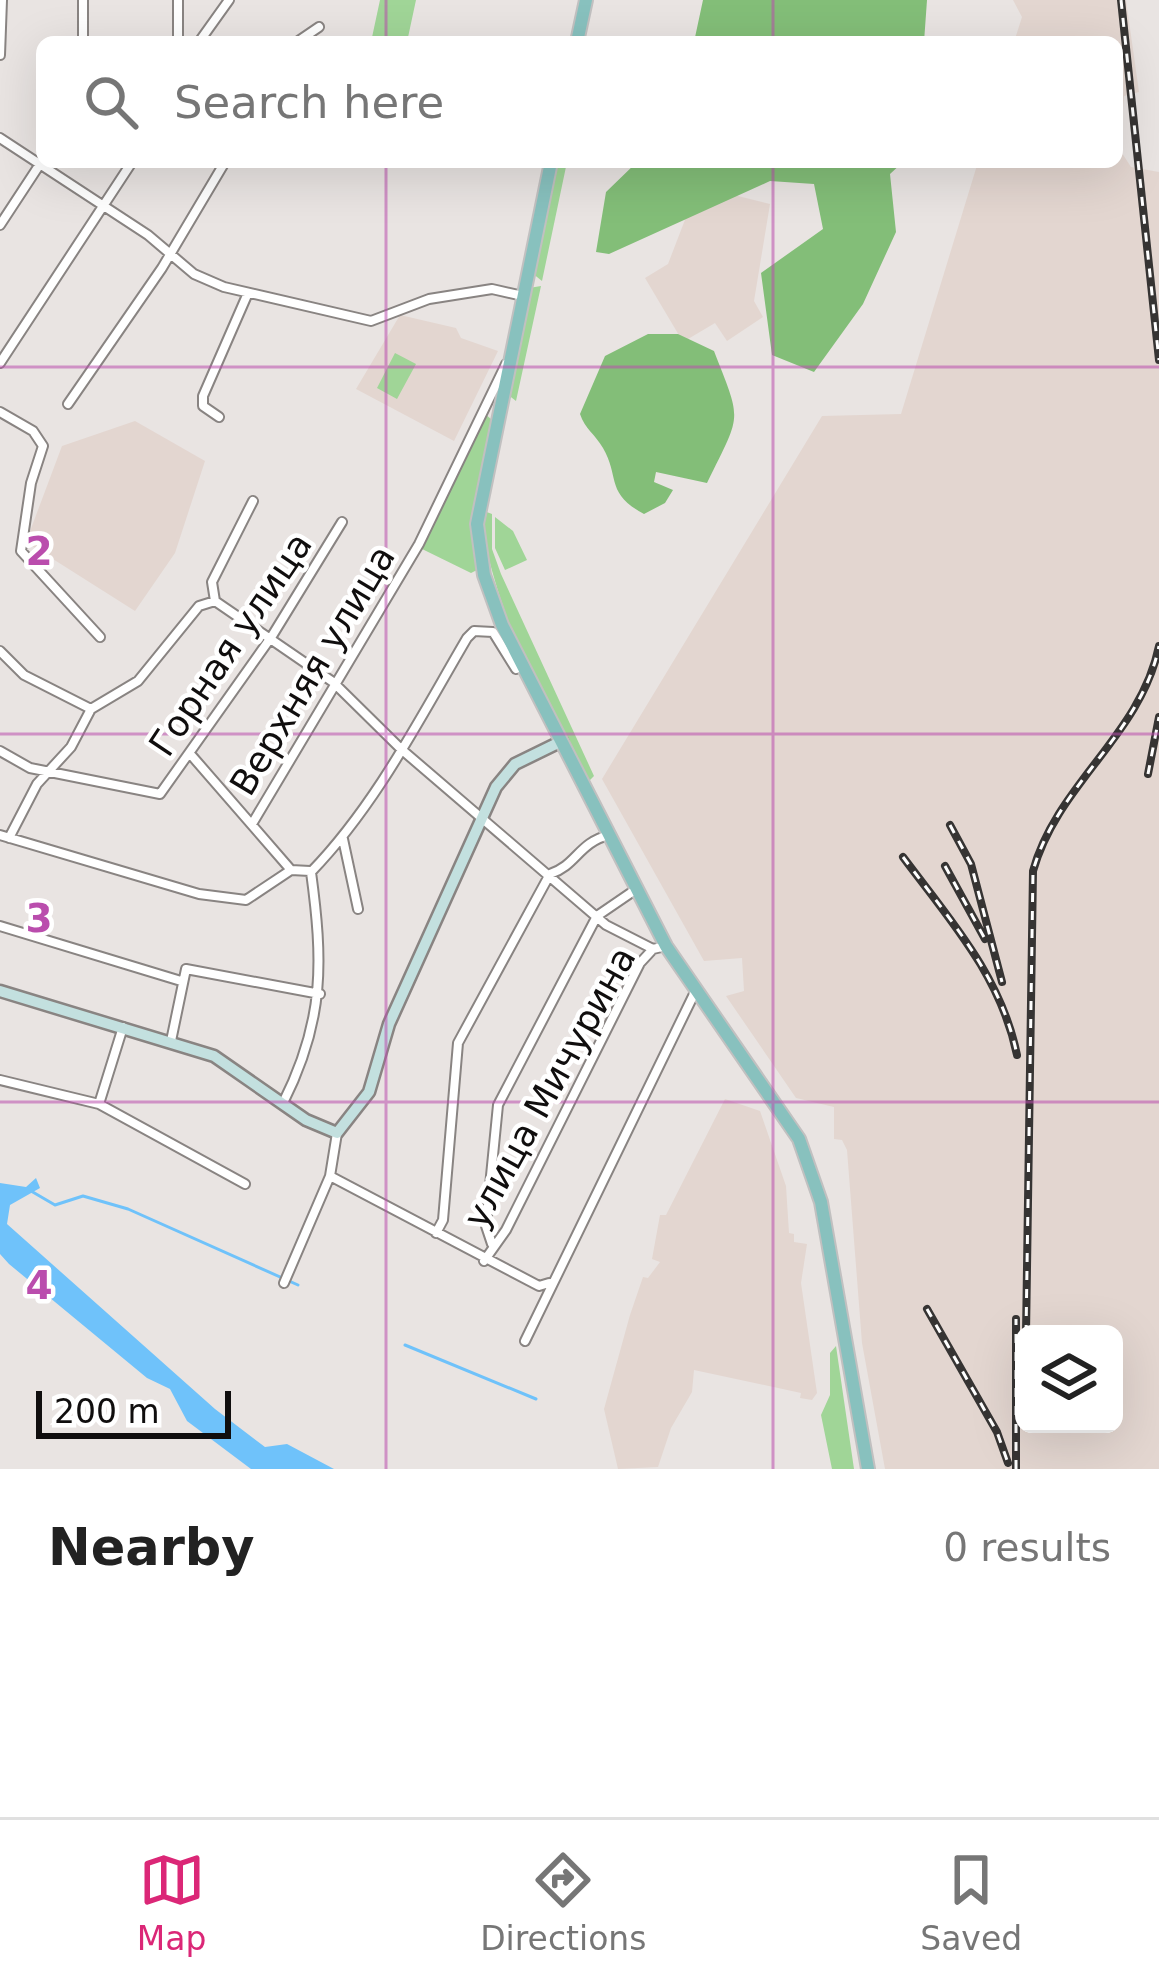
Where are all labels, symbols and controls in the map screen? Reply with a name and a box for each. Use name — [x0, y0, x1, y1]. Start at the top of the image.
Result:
search box — [36, 36, 1123, 168]
icon: search — [78, 69, 144, 135]
text: Search here — [174, 76, 444, 129]
street label: Горная улица — [141, 525, 320, 763]
text: 2 — [25, 529, 53, 574]
street label: Верхняя улица — [222, 538, 403, 802]
text: 3 — [25, 896, 53, 941]
street label: улица Мичурина — [455, 940, 644, 1235]
text: 4 — [25, 1263, 53, 1308]
map controls — [1015, 1325, 1123, 1433]
button: layers — [1015, 1325, 1123, 1433]
scale bar — [36, 1385, 231, 1438]
text: 200 m — [54, 1392, 160, 1431]
text: Nearby — [48, 1518, 255, 1577]
text: 0 results — [943, 1525, 1111, 1570]
tab: Map — [137, 1847, 207, 1958]
tab: Directions — [480, 1847, 646, 1958]
tab: Saved — [920, 1847, 1022, 1958]

